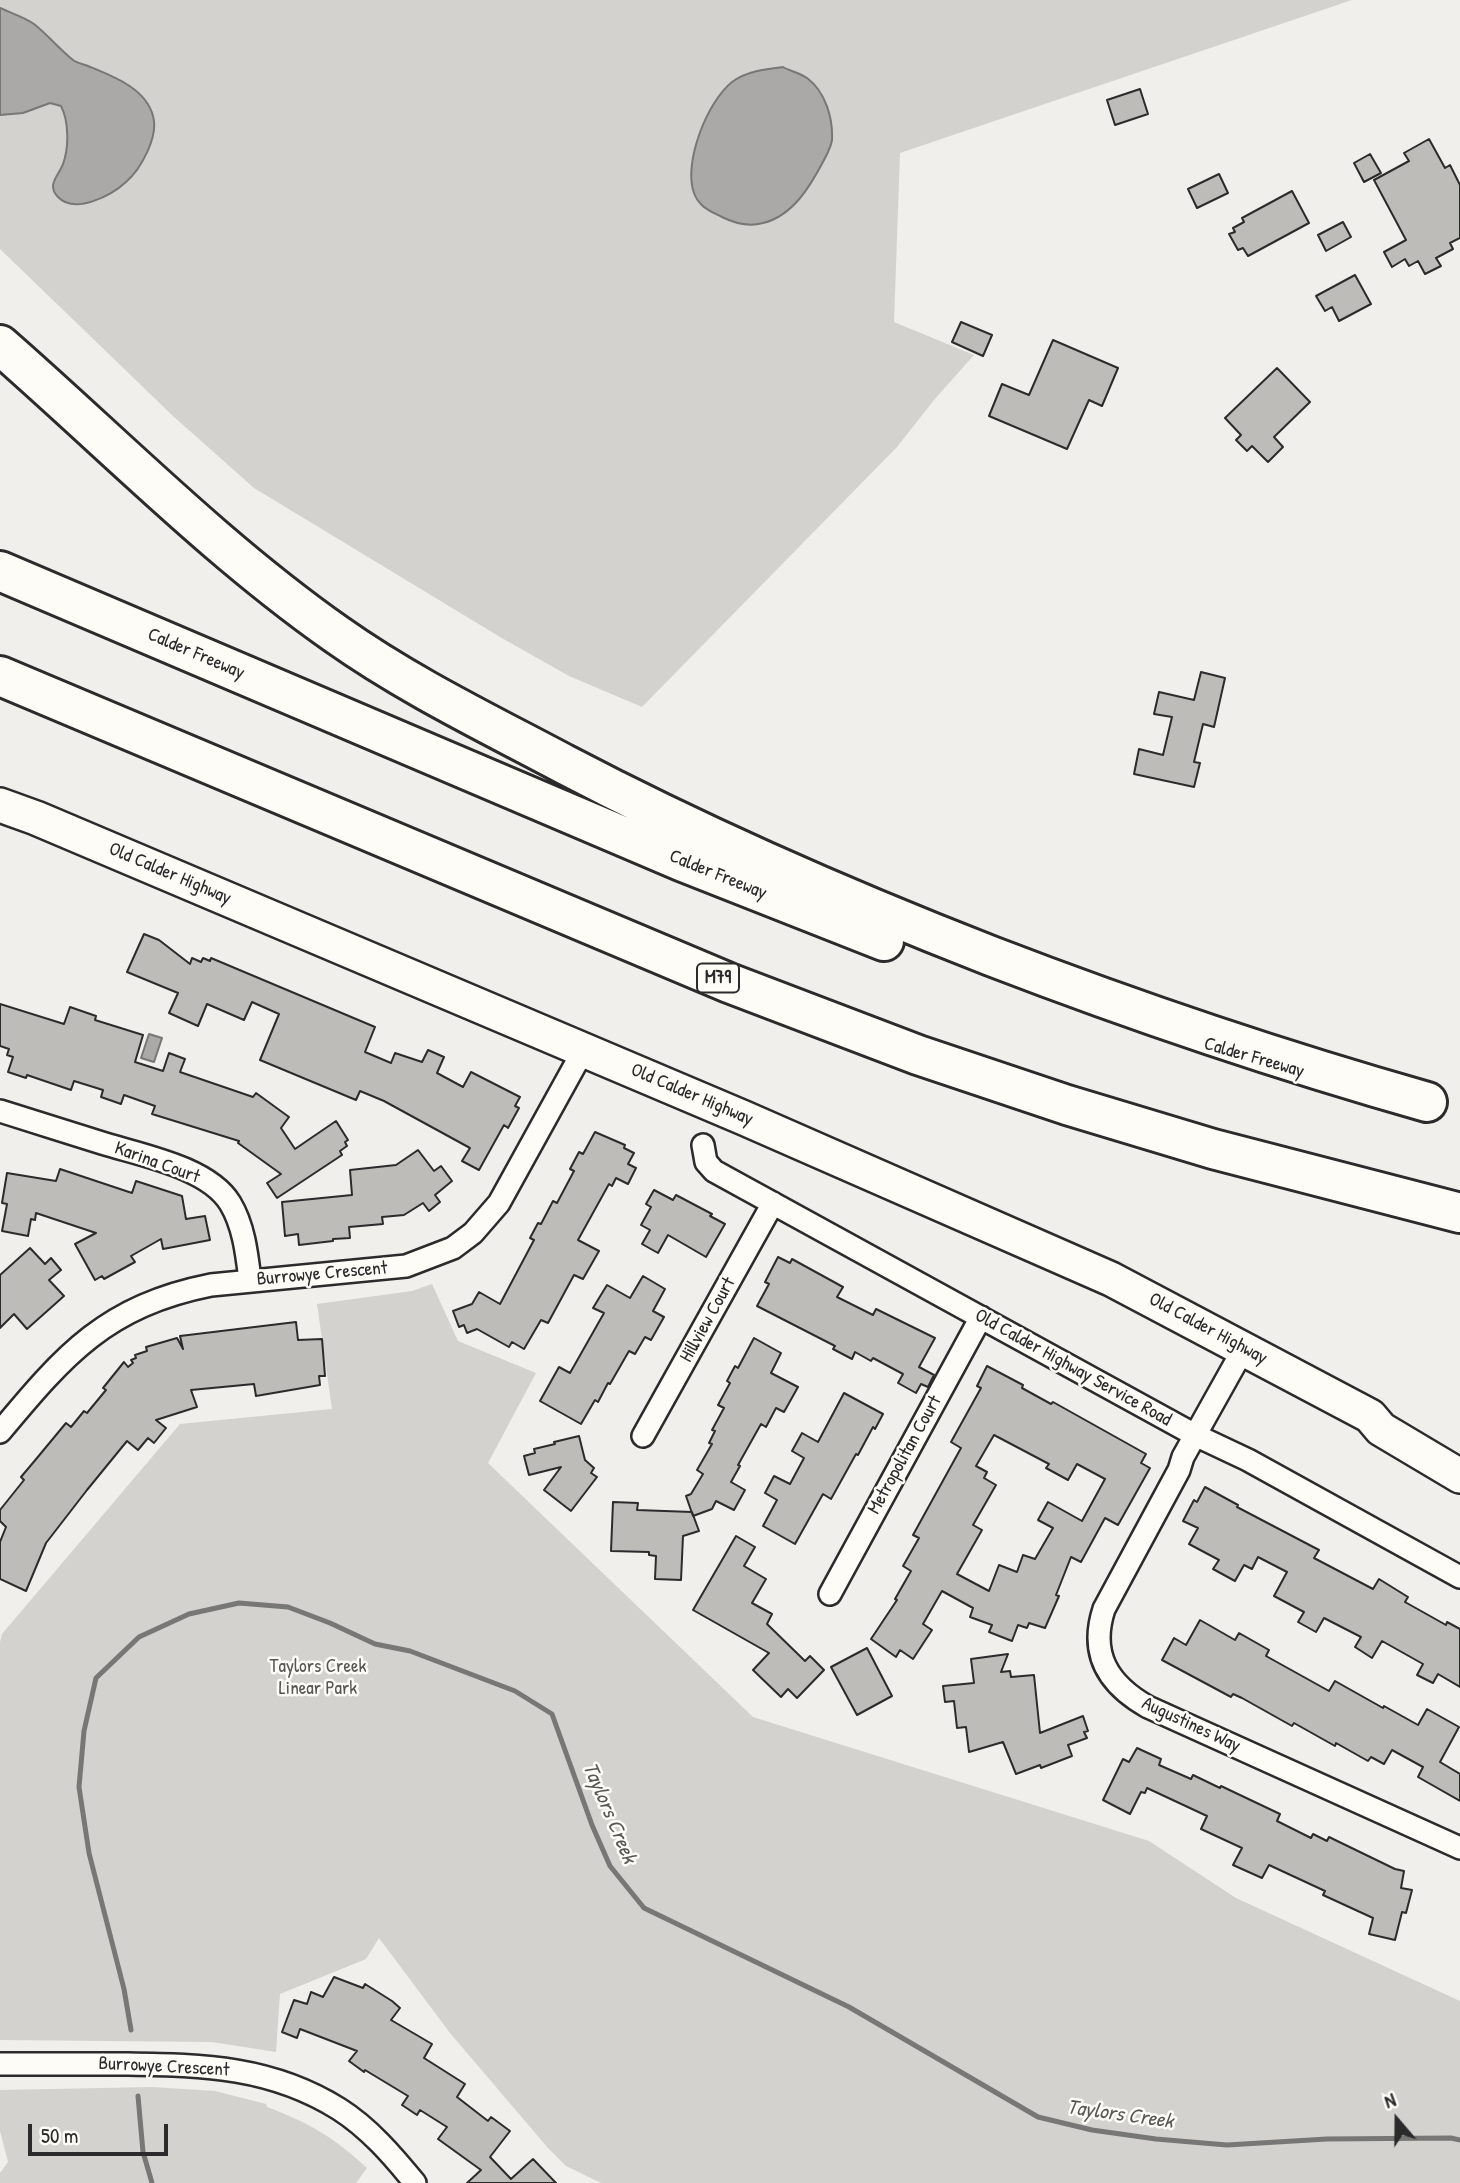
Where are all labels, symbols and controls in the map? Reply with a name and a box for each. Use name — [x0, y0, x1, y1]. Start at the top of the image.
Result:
street label: Calder Freeway — [144, 623, 248, 685]
street label: Old Calder Highway — [105, 838, 235, 910]
street label: Calder Freeway — [666, 845, 770, 905]
road number: M79 — [697, 964, 739, 993]
street label: Calder Freeway — [1201, 1033, 1307, 1083]
street label: Old Calder Highway — [627, 1059, 757, 1131]
street label: Karina Court — [111, 1137, 203, 1189]
street label: Burrowye Crescent — [256, 1257, 388, 1291]
street label: Hillview Court — [675, 1274, 741, 1366]
street label: Old Calder Highway — [1145, 1288, 1271, 1370]
street label: Old Calder Highway Service Road — [971, 1304, 1175, 1432]
street label: Metropolitan Court — [863, 1392, 947, 1518]
park label: Taylors Creek Linear Park — [270, 1656, 366, 1700]
street label: Augustines Way — [1138, 1692, 1244, 1758]
water label: Taylors Creek — [576, 1759, 642, 1867]
street label: Burrowye Crescent — [98, 2052, 230, 2082]
north arrow — [1362, 2085, 1432, 2155]
text: N — [1381, 2086, 1399, 2114]
water label: Taylors Creek — [1065, 2095, 1175, 2135]
scale bar — [32, 2110, 172, 2154]
text: 50 m — [41, 2121, 78, 2150]

